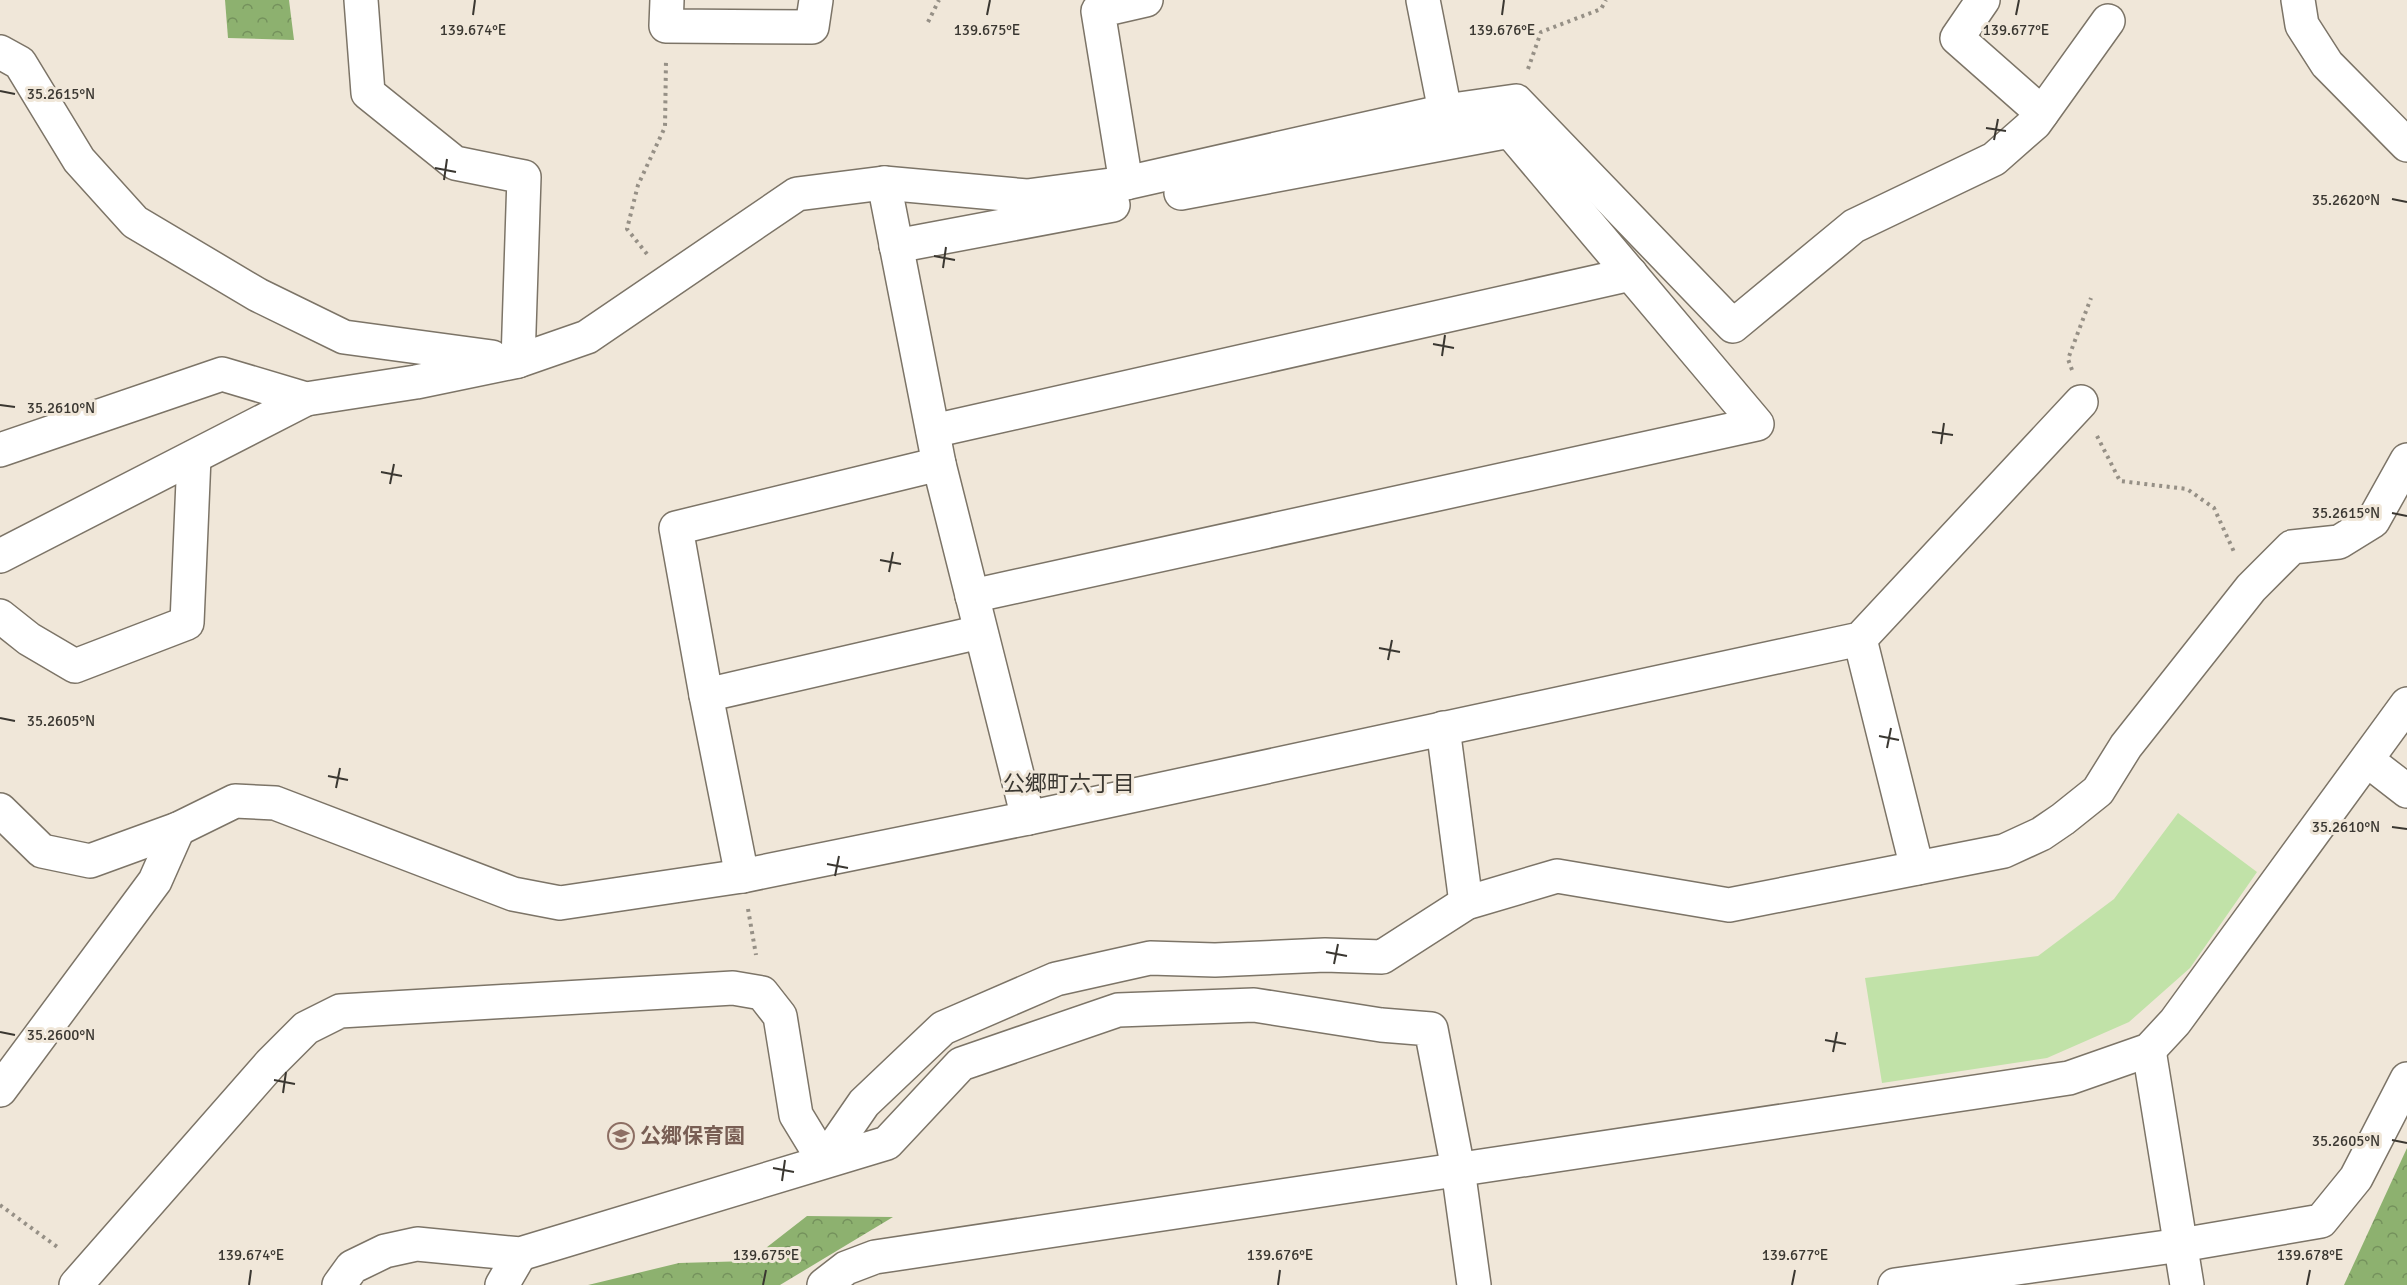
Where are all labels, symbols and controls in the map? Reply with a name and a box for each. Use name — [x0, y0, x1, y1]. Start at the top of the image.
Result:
text: 139.674°E — [440, 21, 506, 39]
text: 139.675°E — [954, 21, 1020, 39]
text: 139.676°E — [1469, 21, 1535, 39]
text: 139.677°E — [1983, 21, 2049, 39]
text: 35.2615°N — [27, 85, 95, 103]
text: 35.2620°N — [2312, 191, 2380, 209]
text: 35.2610°N — [27, 399, 95, 417]
text: 35.2615°N — [2312, 504, 2380, 522]
text: 35.2605°N — [27, 712, 95, 730]
district label: 公郷町六丁目 — [1003, 770, 1135, 797]
text: 35.2610°N — [2312, 818, 2380, 836]
text: 35.2600°N — [27, 1026, 95, 1044]
school or university icon: 公郷保育園 — [606, 1121, 636, 1151]
place label: 公郷保育園 — [640, 1123, 745, 1149]
text: 35.2605°N — [2312, 1132, 2380, 1150]
text: 139.674°E — [218, 1246, 284, 1264]
text: 139.675°E — [733, 1246, 799, 1264]
text: 139.676°E — [1247, 1246, 1313, 1264]
text: 139.677°E — [1762, 1246, 1828, 1264]
text: 139.678°E — [2277, 1246, 2343, 1264]

